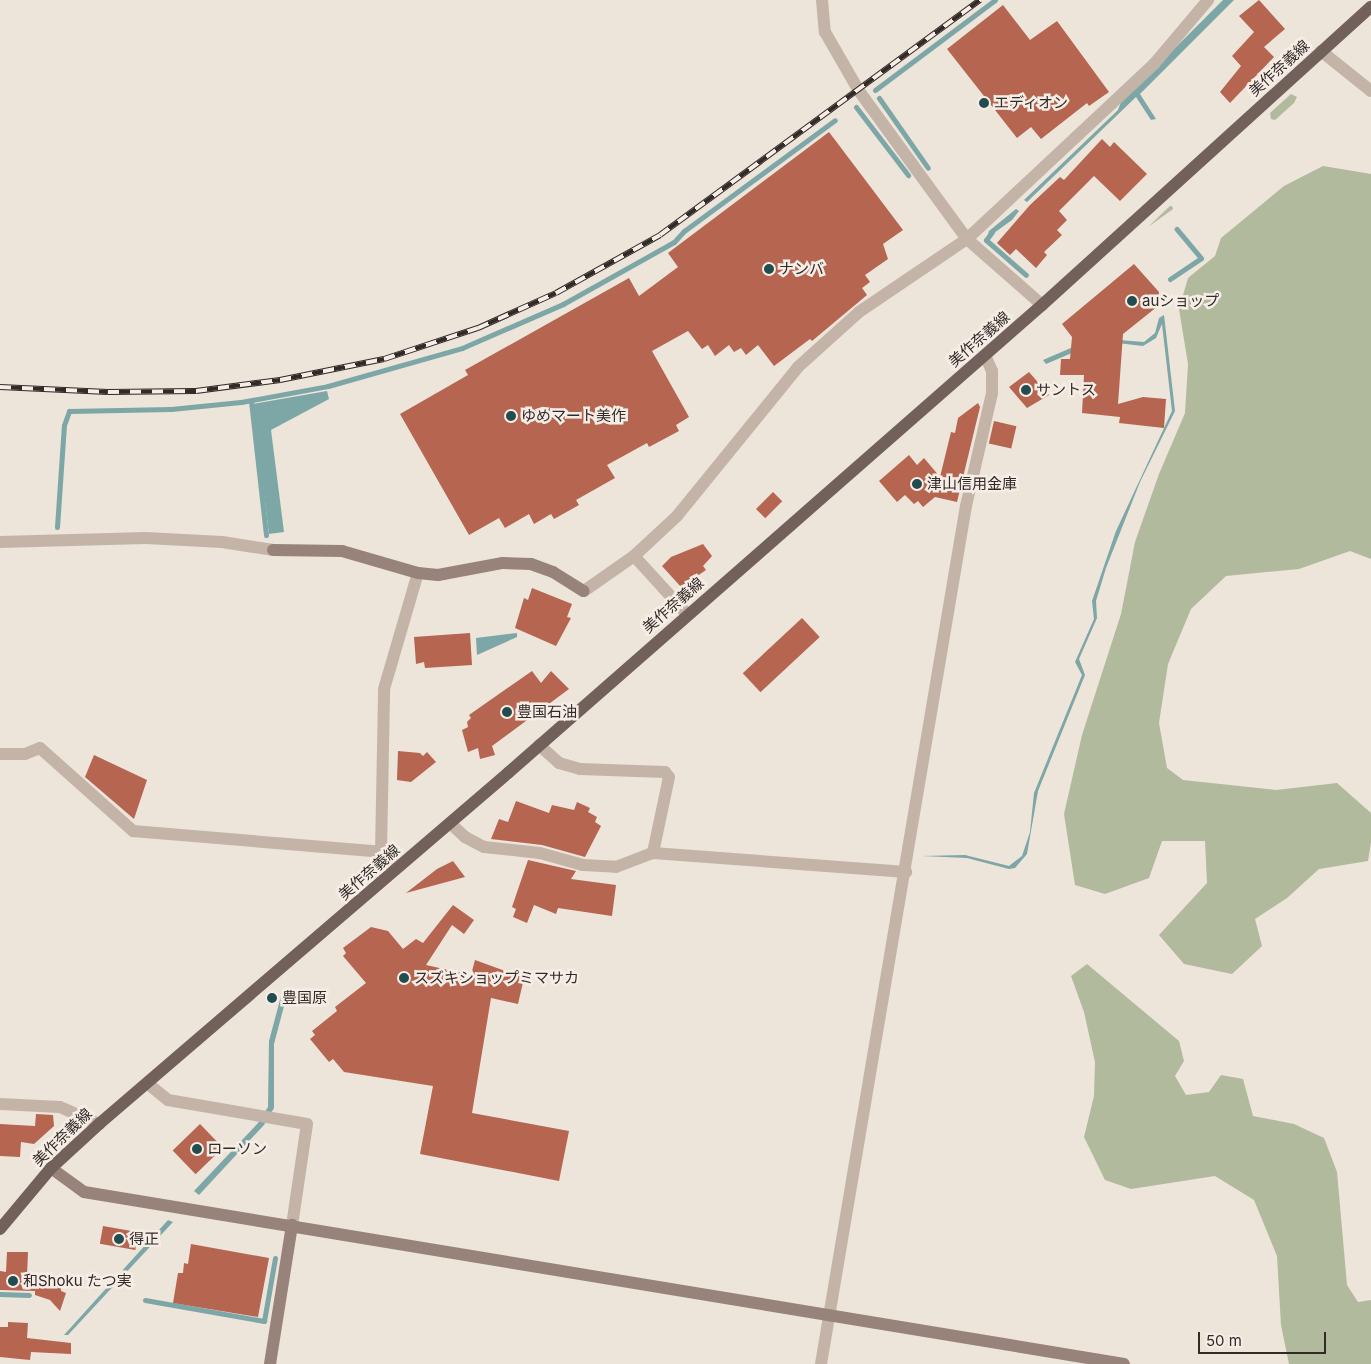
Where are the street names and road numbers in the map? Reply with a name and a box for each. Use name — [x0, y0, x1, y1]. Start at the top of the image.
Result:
street label: 美作奈義線 — [1245, 36, 1313, 100]
street label: 美作奈義線 — [945, 308, 1013, 370]
street label: 美作奈義線 — [639, 574, 707, 636]
street label: 美作奈義線 — [335, 841, 403, 903]
street label: 美作奈義線 — [29, 1104, 95, 1170]

